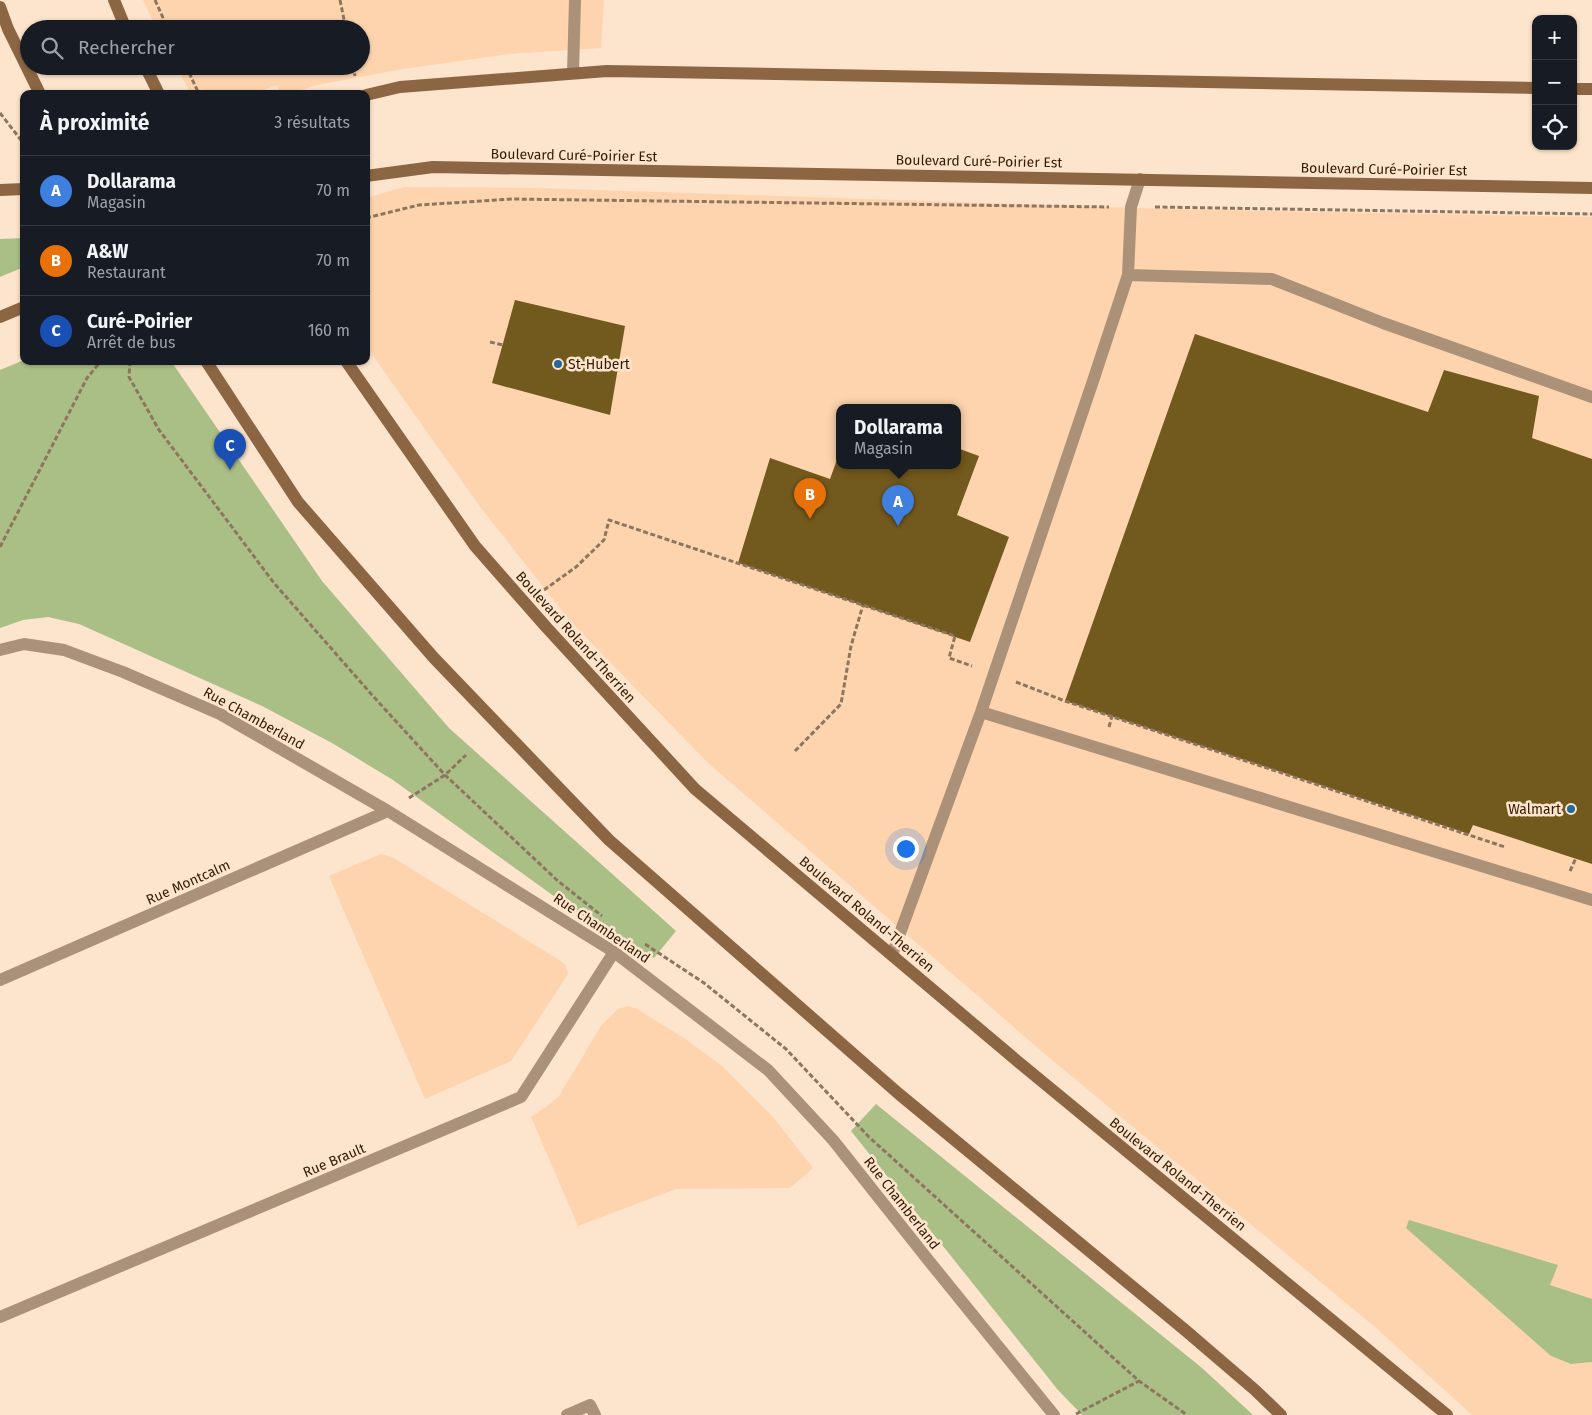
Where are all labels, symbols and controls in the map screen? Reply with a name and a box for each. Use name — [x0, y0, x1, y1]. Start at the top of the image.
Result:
map controls — [1532, 15, 1577, 150]
button: + — [1532, 15, 1577, 60]
search box — [20, 20, 370, 75]
icon: search — [38, 34, 66, 62]
text: Rechercher — [78, 36, 175, 59]
button: − — [1532, 60, 1577, 105]
button: locate — [1532, 105, 1577, 150]
text: À proximité — [40, 110, 149, 136]
text: 3 résultats — [274, 113, 350, 132]
street label: Boulevard Curé-Poirier Est — [490, 146, 658, 165]
street label: Boulevard Curé-Poirier Est — [895, 152, 1063, 171]
street label: Boulevard Curé-Poirier Est — [1300, 160, 1468, 179]
text: Dollarama — [87, 170, 176, 193]
text: A — [51, 181, 61, 200]
text: 70 m — [316, 181, 350, 200]
text: Magasin — [87, 193, 146, 212]
text: A&W — [87, 240, 128, 263]
text: B — [51, 251, 61, 270]
text: 70 m — [316, 251, 350, 270]
text: Restaurant — [87, 263, 166, 282]
text: Curé-Poirier — [87, 310, 192, 333]
text: C — [51, 321, 61, 340]
text: 160 m — [308, 321, 350, 340]
text: Arrêt de bus — [87, 333, 176, 352]
place label: St-Hubert — [568, 356, 631, 373]
marker: St-Hubert — [552, 358, 564, 370]
popup — [836, 404, 961, 469]
text: Dollarama — [854, 416, 943, 439]
pin: C — [214, 429, 246, 470]
text: Magasin — [854, 439, 913, 458]
pin: B — [794, 478, 826, 519]
pin: A — [882, 485, 914, 526]
street label: Boulevard Roland-Therrien — [512, 568, 639, 707]
street label: Rue Chamberland — [200, 684, 307, 753]
place label: Walmart — [1508, 801, 1562, 818]
marker: Walmart — [1565, 803, 1577, 815]
your location — [893, 836, 919, 862]
street label: Boulevard Roland-Therrien — [796, 853, 938, 976]
street label: Rue Montcalm — [144, 856, 233, 909]
street label: Rue Chamberland — [550, 890, 653, 967]
street label: Boulevard Roland-Therrien — [1106, 1114, 1250, 1235]
street label: Rue Brault — [300, 1139, 369, 1181]
street label: Rue Chamberland — [860, 1154, 943, 1253]

